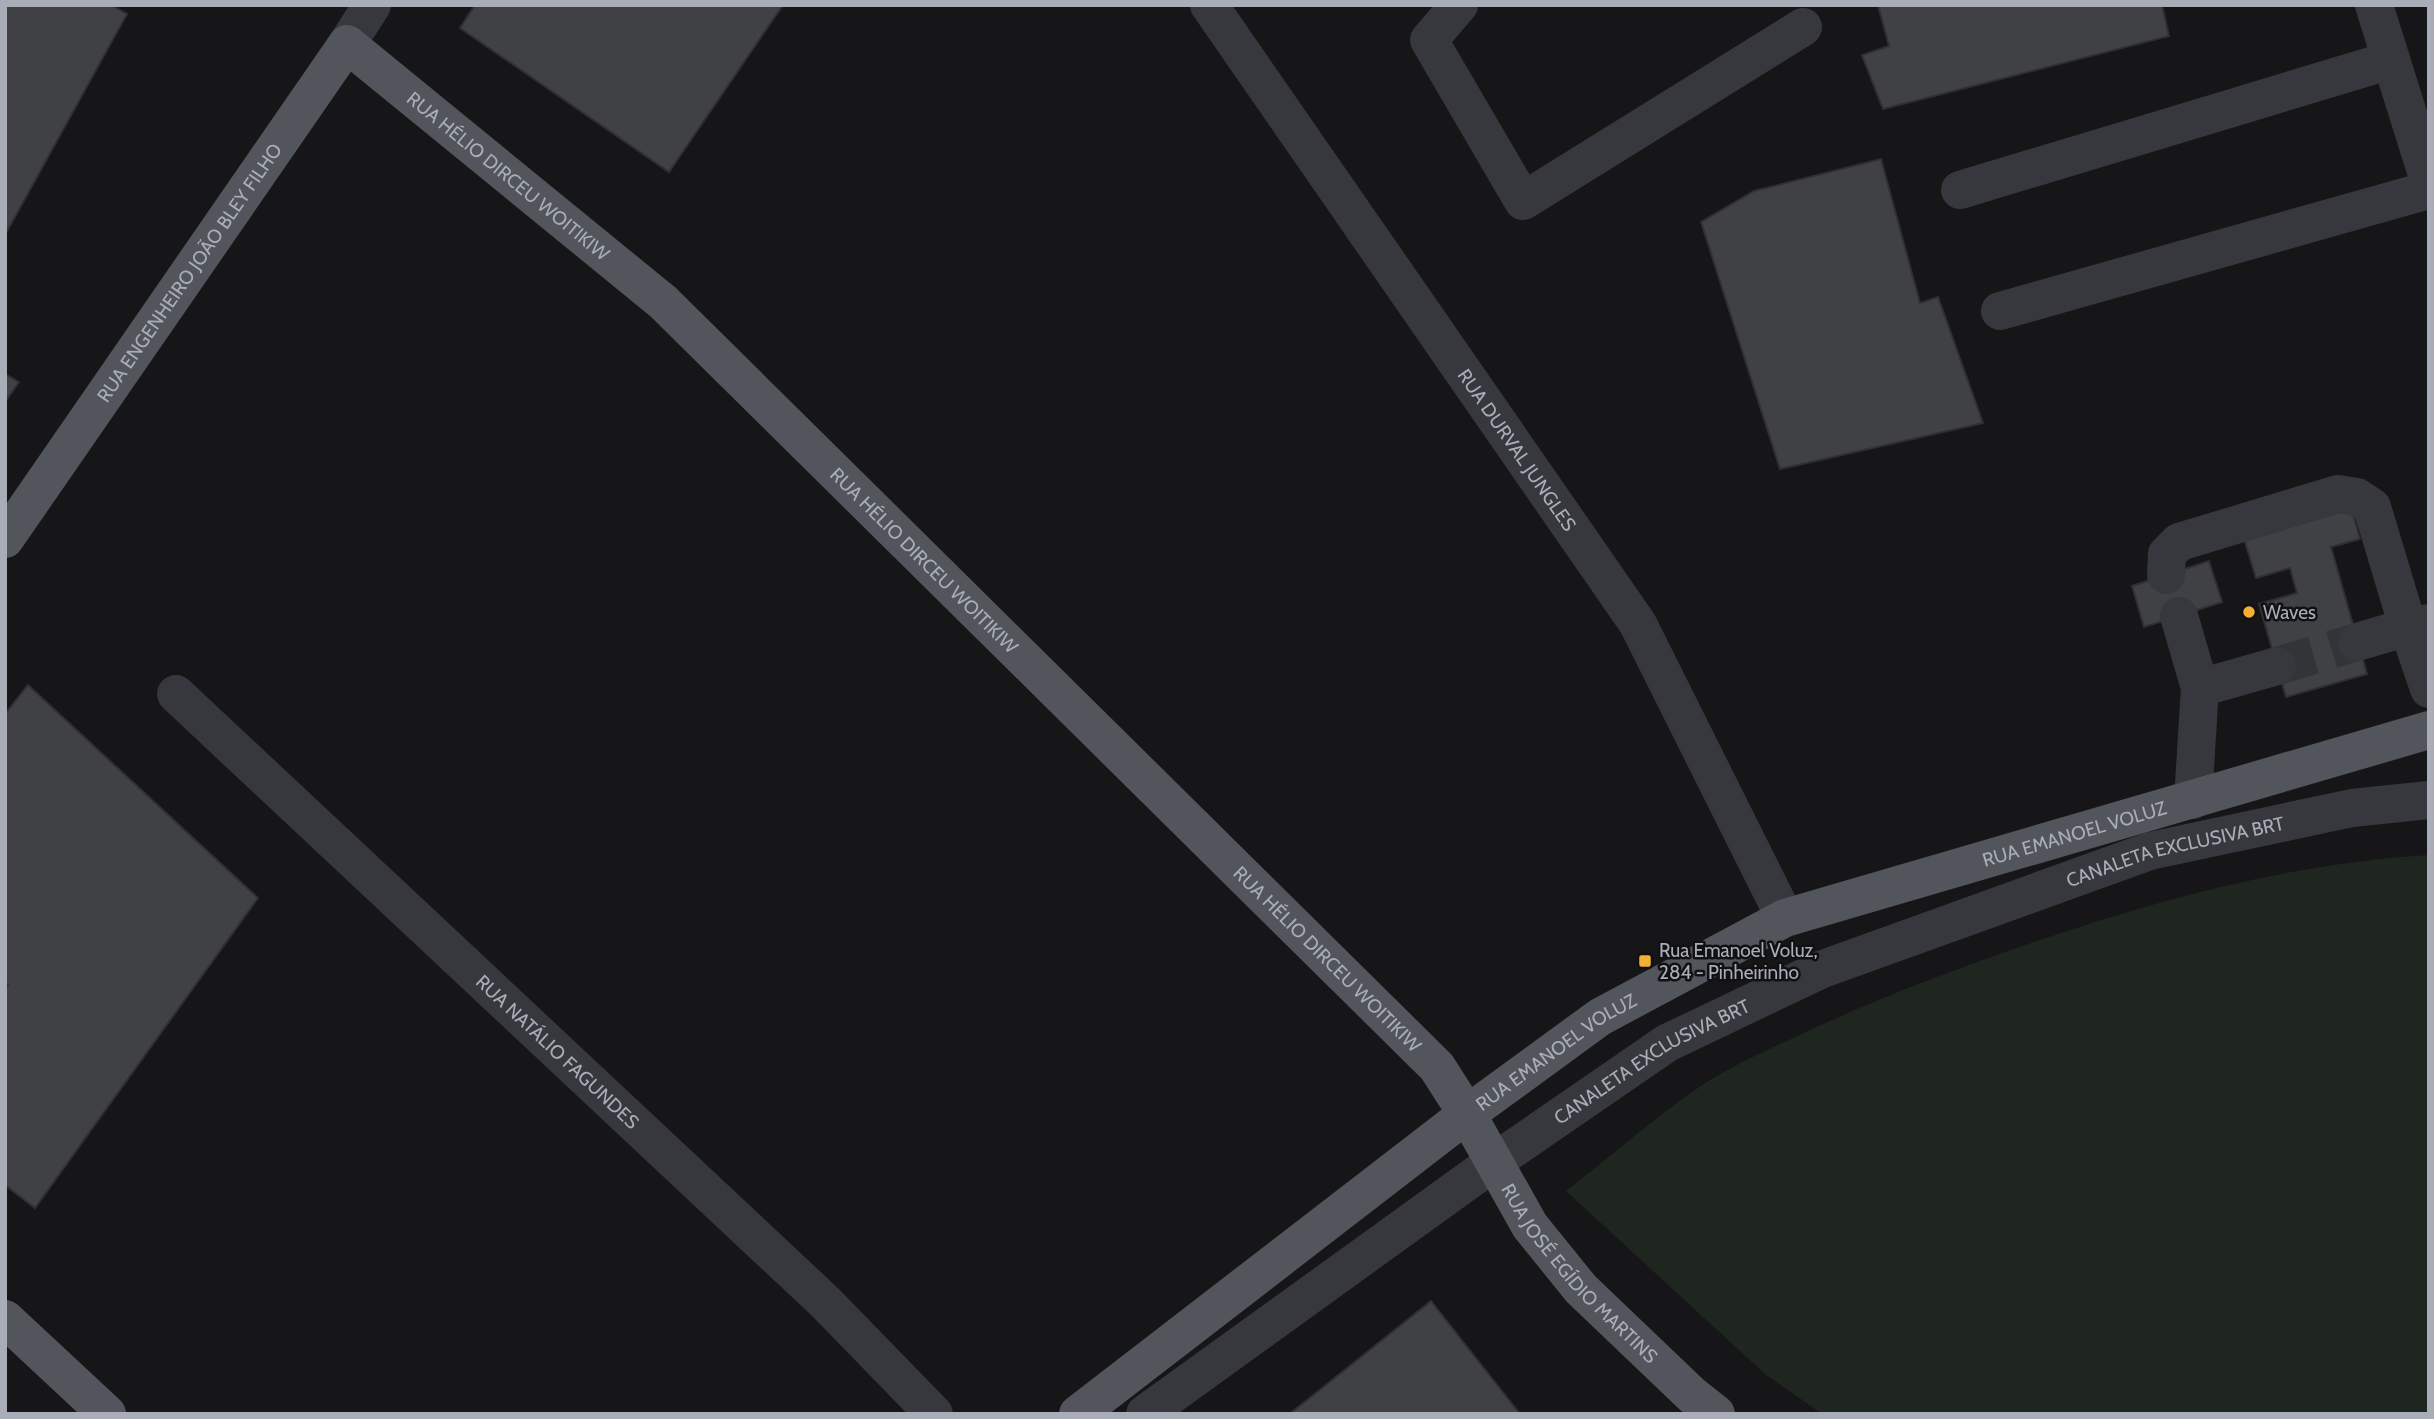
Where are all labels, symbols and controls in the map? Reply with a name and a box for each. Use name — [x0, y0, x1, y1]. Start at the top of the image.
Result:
street label: RUA HÉLIO DIRCEU WOITIKIW — [402, 87, 614, 266]
street label: RUA ENGENHEIRO JOÃO BLEY FILHO — [92, 139, 287, 406]
street label: RUA DURVAL JUNGLES — [1453, 364, 1581, 535]
street label: RUA HÉLIO DIRCEU WOITIKIW — [825, 463, 1023, 658]
place label: Waves — [2263, 601, 2316, 624]
marker: Waves — [2241, 604, 2257, 620]
street label: RUA EMANOEL VOLUZ — [1980, 796, 2169, 872]
street label: CANALETA EXCLUSIVA BRT — [2063, 812, 2286, 892]
street label: RUA HÉLIO DIRCEU WOITIKIW — [1229, 862, 1426, 1057]
place label: Rua Emanoel Voluz, 284 - Pinheirinho — [1659, 939, 1818, 984]
marker: Rua Emanoel Voluz, 284 - Pinheirinho — [1637, 953, 1653, 969]
street label: RUA NATÁLIO FAGUNDES — [471, 970, 644, 1134]
street label: RUA EMANOEL VOLUZ — [1472, 988, 1641, 1116]
street label: CANALETA EXCLUSIVA BRT — [1550, 994, 1753, 1129]
street label: RUA JOSÉ EGÍDIO MARTINS — [1496, 1180, 1662, 1368]

